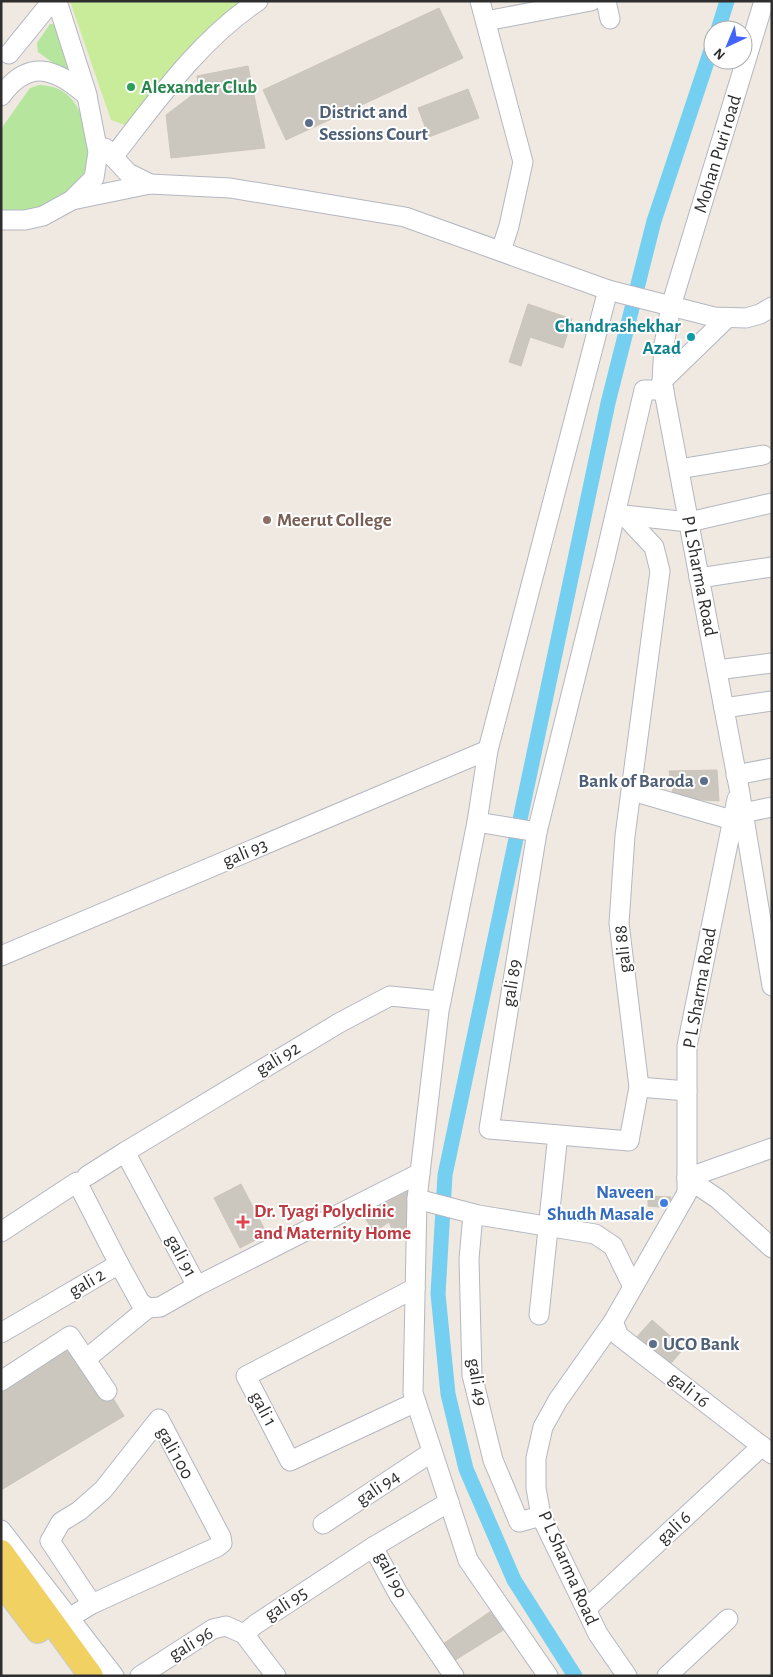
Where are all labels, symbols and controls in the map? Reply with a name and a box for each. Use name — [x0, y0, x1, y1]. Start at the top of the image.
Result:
north arrow — [703, 20, 753, 70]
text: N — [711, 45, 728, 62]
place label: Alexander Club — [141, 78, 257, 97]
marker: Alexander Club — [125, 81, 137, 93]
street label: Mohan Puri road — [691, 93, 745, 215]
place label: District and Sessions Court — [319, 103, 429, 144]
marker: District and Sessions Court — [303, 117, 315, 129]
place label: Chandrashekhar Azad — [555, 317, 681, 358]
marker: Chandrashekhar Azad — [685, 331, 697, 343]
place label: Meerut College — [277, 511, 392, 530]
marker: Meerut College — [261, 514, 273, 526]
street label: P L Sharma Road — [678, 514, 720, 638]
place label: Bank of Baroda — [578, 772, 694, 791]
marker: Bank of Baroda — [698, 775, 710, 787]
street label: gali 93 — [220, 835, 270, 871]
street label: gali 88 — [611, 924, 635, 974]
street label: P L Sharma Road — [680, 926, 720, 1050]
street label: gali 89 — [499, 958, 525, 1008]
street label: gali 92 — [253, 1038, 304, 1079]
place label: Naveen Shudh Masale — [547, 1183, 654, 1224]
marker: Naveen Shudh Masale — [658, 1197, 670, 1209]
place label: Dr. Tyagi Polyclinic and Maternity Home — [254, 1202, 411, 1243]
marker: Dr. Tyagi Polyclinic and Maternity Home — [236, 1215, 250, 1229]
street label: gali 91 — [162, 1231, 200, 1281]
street label: gali 2 — [65, 1265, 109, 1301]
place label: UCO Bank — [663, 1335, 740, 1354]
marker: UCO Bank — [647, 1338, 659, 1350]
street label: gali 49 — [464, 1357, 490, 1407]
street label: gali 16 — [665, 1368, 713, 1412]
street label: gali 1 — [246, 1388, 280, 1430]
street label: gali 100 — [153, 1424, 197, 1482]
street label: gali 94 — [353, 1467, 403, 1509]
street label: P L Sharma Road — [534, 1508, 602, 1628]
street label: gali 6 — [653, 1508, 695, 1548]
street label: gali 90 — [371, 1549, 411, 1601]
street label: gali 95 — [261, 1583, 311, 1625]
street label: gali 96 — [166, 1623, 217, 1665]

